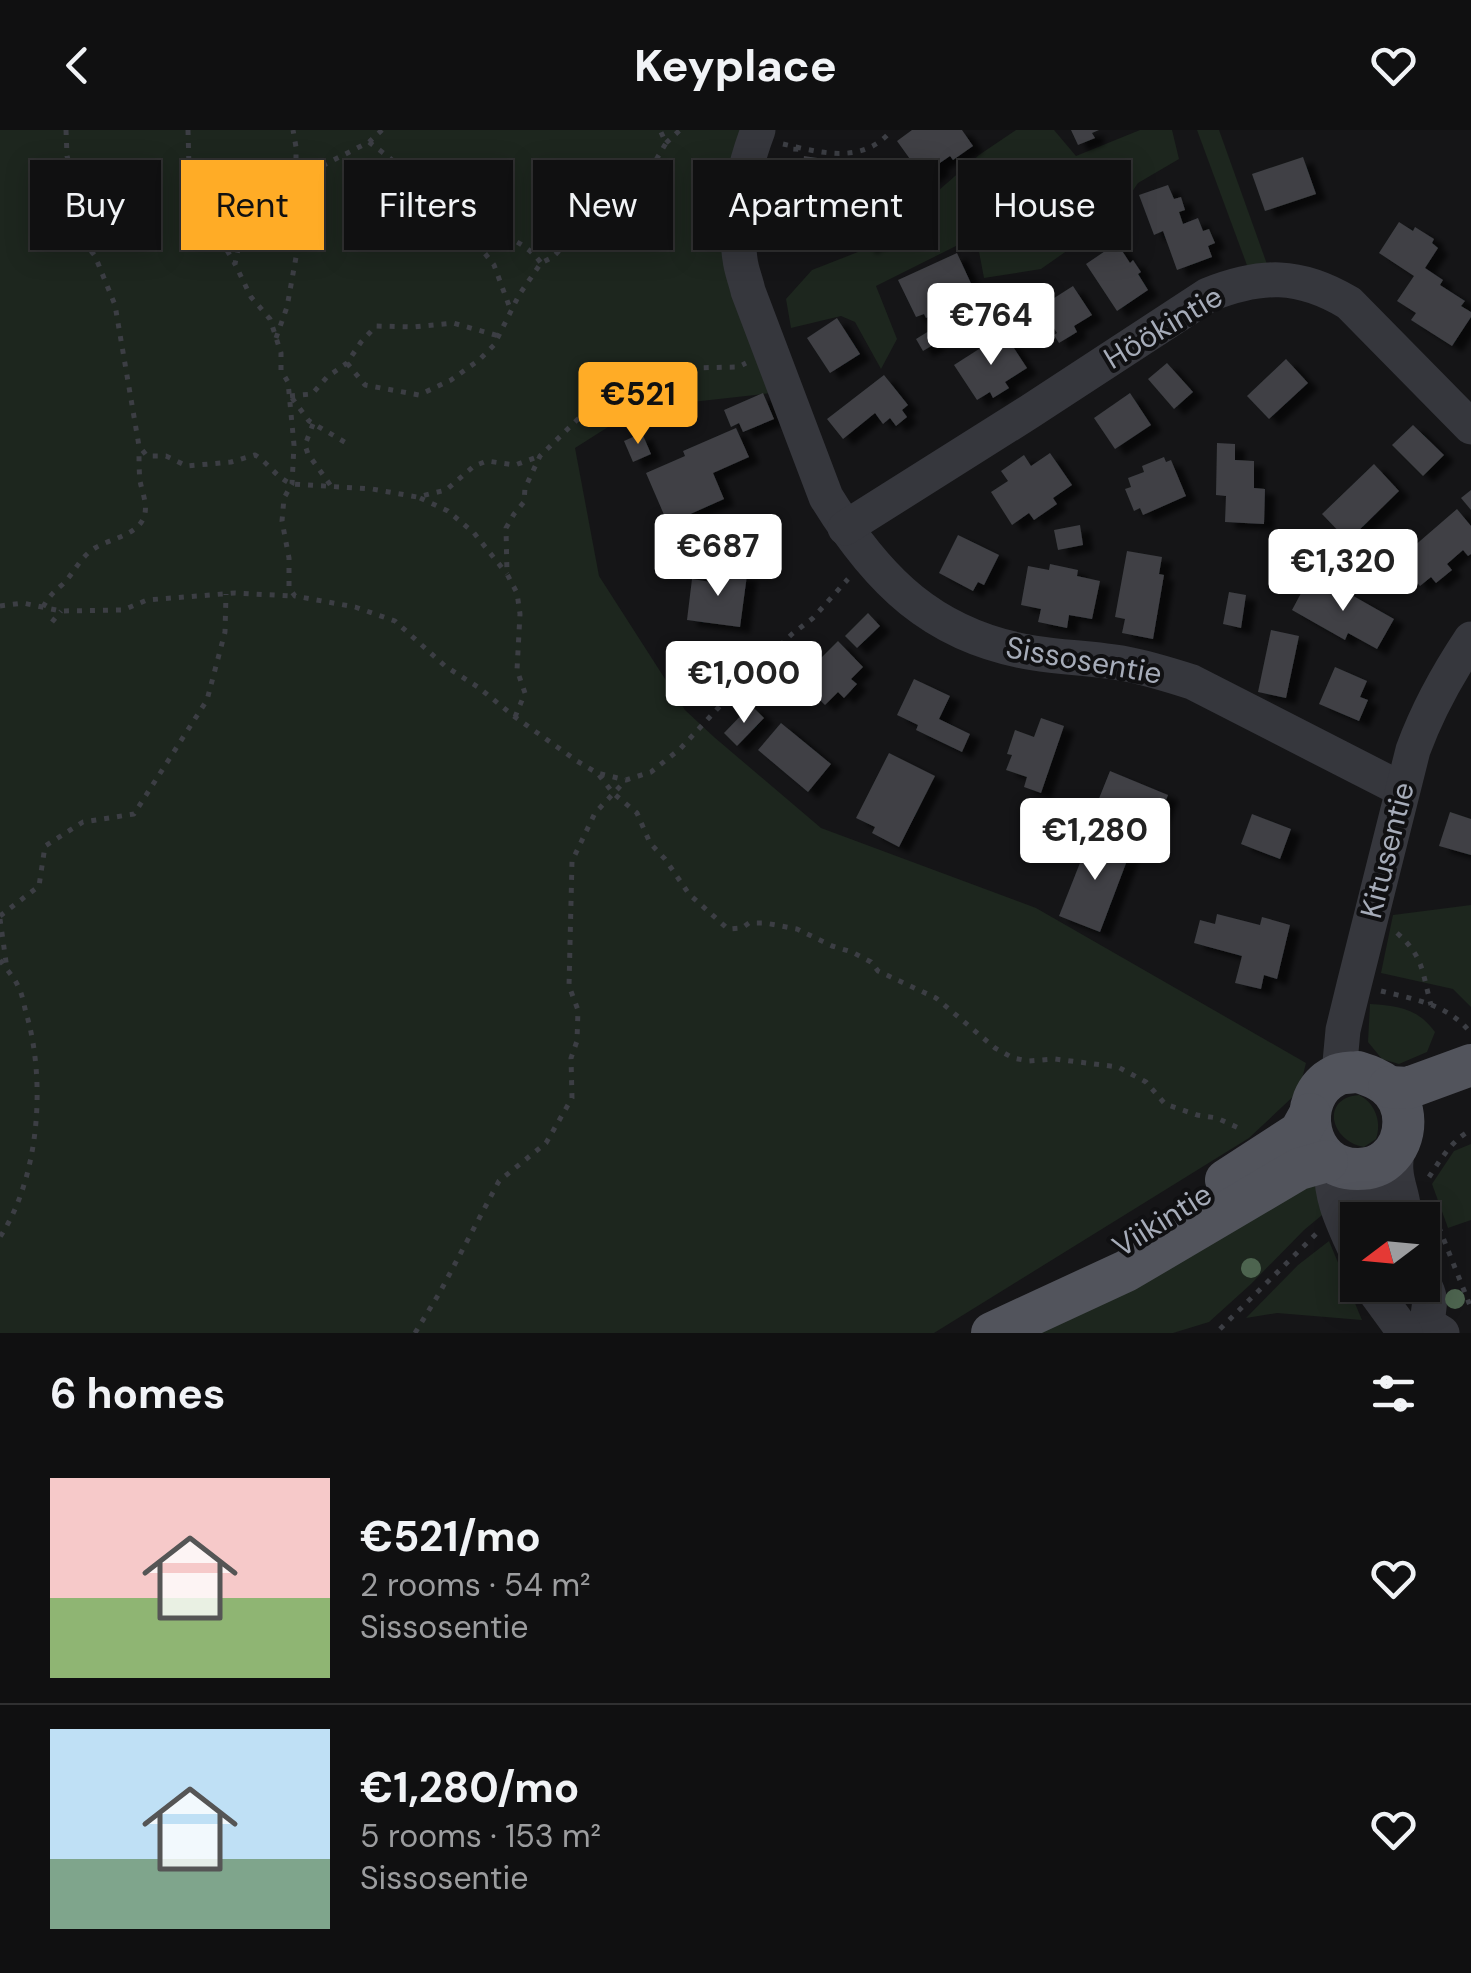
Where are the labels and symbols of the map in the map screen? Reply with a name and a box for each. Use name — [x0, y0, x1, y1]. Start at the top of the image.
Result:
street label: Höökintie — [1097, 276, 1229, 378]
pin: €764 — [932, 283, 1050, 368]
pin: €521 — [579, 362, 697, 447]
pin: €687 — [659, 514, 777, 599]
pin: €1,320 — [1262, 529, 1424, 614]
street label: Sissosentie — [1003, 627, 1165, 693]
pin: €1,000 — [663, 641, 825, 726]
street label: Kitusentie — [1351, 778, 1423, 922]
pin: €1,280 — [1014, 798, 1176, 883]
street label: Viikintie — [1105, 1174, 1219, 1266]
north arrow — [1340, 1202, 1440, 1302]

